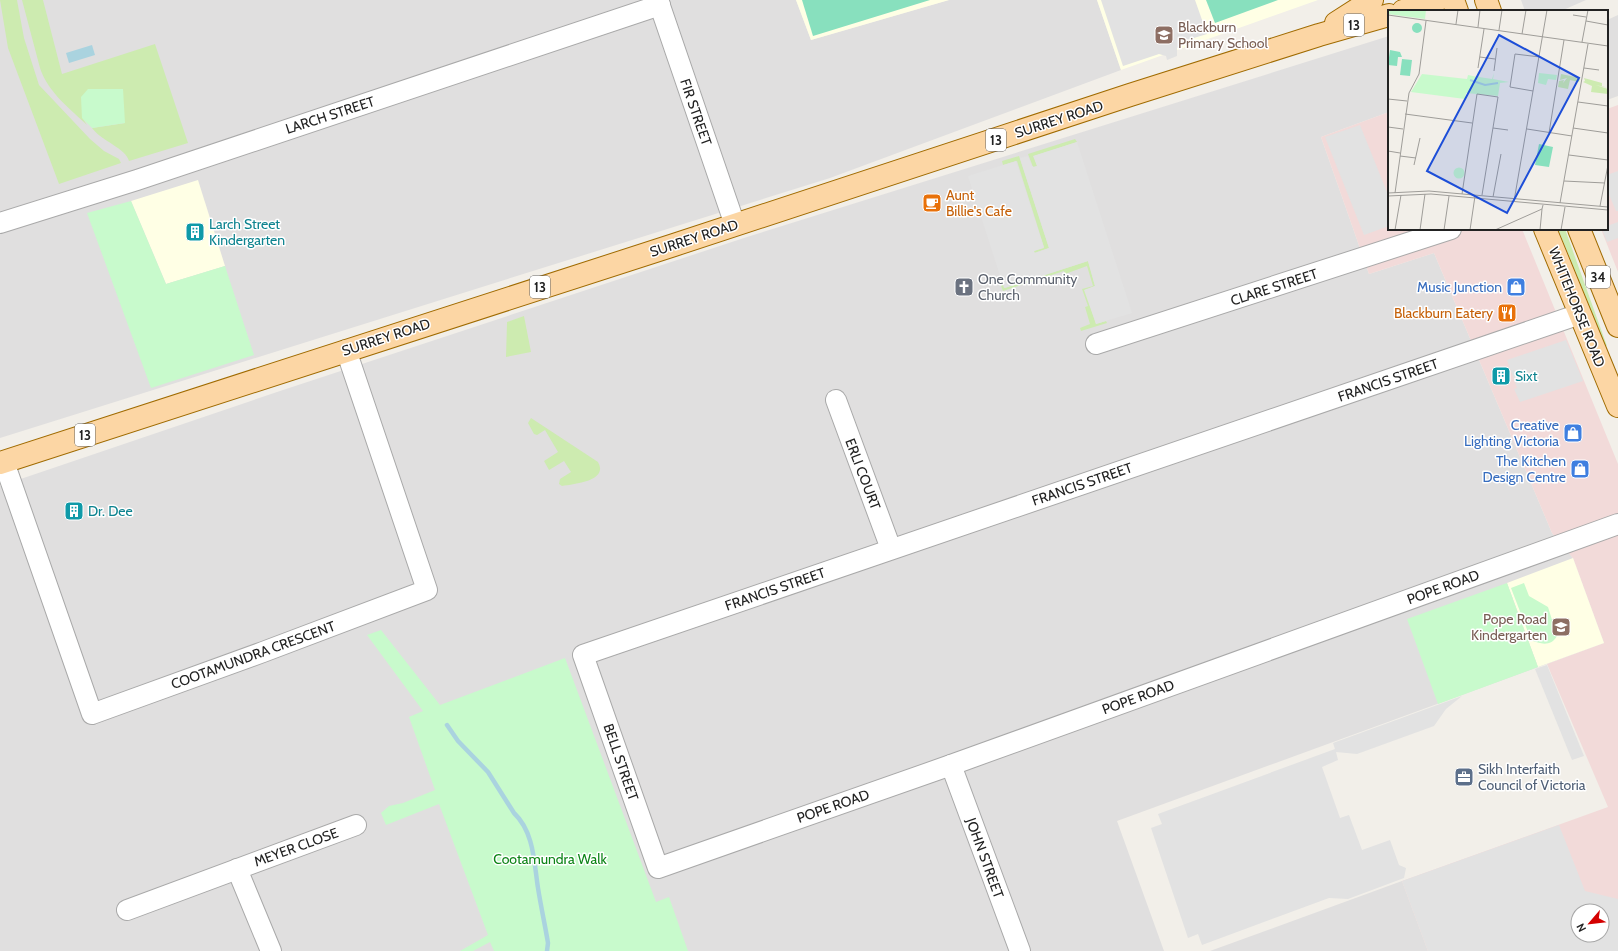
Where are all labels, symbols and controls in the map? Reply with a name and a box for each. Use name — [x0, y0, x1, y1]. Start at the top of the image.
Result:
inset map — [1388, 10, 1608, 230]
road number: 13 — [1344, 14, 1364, 36]
place label: Blackburn Primary School — [1178, 18, 1268, 52]
school or university icon: Blackburn Primary School — [1153, 24, 1175, 46]
street label: FIR STREET — [676, 76, 716, 148]
street label: LARCH STREET — [283, 92, 377, 138]
street label: SURREY ROAD — [1013, 96, 1105, 142]
road number: 13 — [986, 129, 1006, 151]
place label: Aunt Billie's Cafe — [946, 186, 1012, 220]
cafe icon: Aunt Billie's Cafe — [921, 192, 943, 214]
place label: Larch Street Kindergarten — [209, 215, 285, 249]
street label: SURREY ROAD — [648, 215, 740, 261]
building icon: Larch Street Kindergarten — [184, 221, 206, 243]
street label: WHITEHORSE ROAD — [1545, 244, 1609, 370]
street label: CLARE STREET — [1228, 264, 1320, 310]
road number: 34 — [1586, 266, 1610, 288]
place label: One Community Church — [978, 270, 1077, 304]
road number: 13 — [530, 276, 550, 298]
church icon: One Community Church — [953, 276, 975, 298]
shop icon: Music Junction — [1505, 276, 1527, 298]
place label: Music Junction — [1417, 278, 1502, 296]
restaurant icon: Blackburn Eatery — [1496, 302, 1518, 324]
place label: Blackburn Eatery — [1394, 304, 1493, 322]
street label: SURREY ROAD — [340, 314, 432, 360]
street label: FRANCIS STREET — [1336, 354, 1441, 406]
building icon: Sixt — [1490, 365, 1512, 387]
place label: Sixt — [1515, 367, 1538, 385]
place label: Creative Lighting Victoria — [1464, 416, 1559, 450]
shop icon: Creative Lighting Victoria — [1562, 422, 1584, 444]
road number: 13 — [75, 424, 95, 446]
street label: ERLI COURT — [841, 436, 885, 513]
place label: The Kitchen Design Centre — [1483, 452, 1566, 486]
street label: FRANCIS STREET — [1030, 458, 1135, 510]
shop icon: The Kitchen Design Centre — [1569, 458, 1591, 480]
building icon: Dr. Dee — [63, 500, 85, 522]
place label: Dr. Dee — [88, 502, 133, 520]
street label: FRANCIS STREET — [723, 563, 828, 615]
street label: POPE ROAD — [1404, 566, 1482, 608]
place label: Pope Road Kindergarten — [1471, 610, 1547, 644]
school or university icon: Pope Road Kindergarten — [1550, 616, 1572, 638]
street label: COOTAMUNDRA CRESCENT — [168, 617, 338, 693]
street label: POPE ROAD — [1099, 676, 1177, 718]
street label: BELL STREET — [599, 721, 643, 803]
place label: Sikh Interfaith Council of Victoria — [1478, 760, 1586, 794]
office icon: Sikh Interfaith Council of Victoria — [1453, 766, 1475, 788]
street label: POPE ROAD — [794, 785, 872, 827]
street label: JOHN STREET — [962, 814, 1008, 901]
street label: MEYER CLOSE — [251, 823, 341, 871]
park label: Cootamundra Walk — [493, 850, 608, 868]
north arrow — [1570, 903, 1610, 943]
text: N — [1573, 921, 1589, 934]

